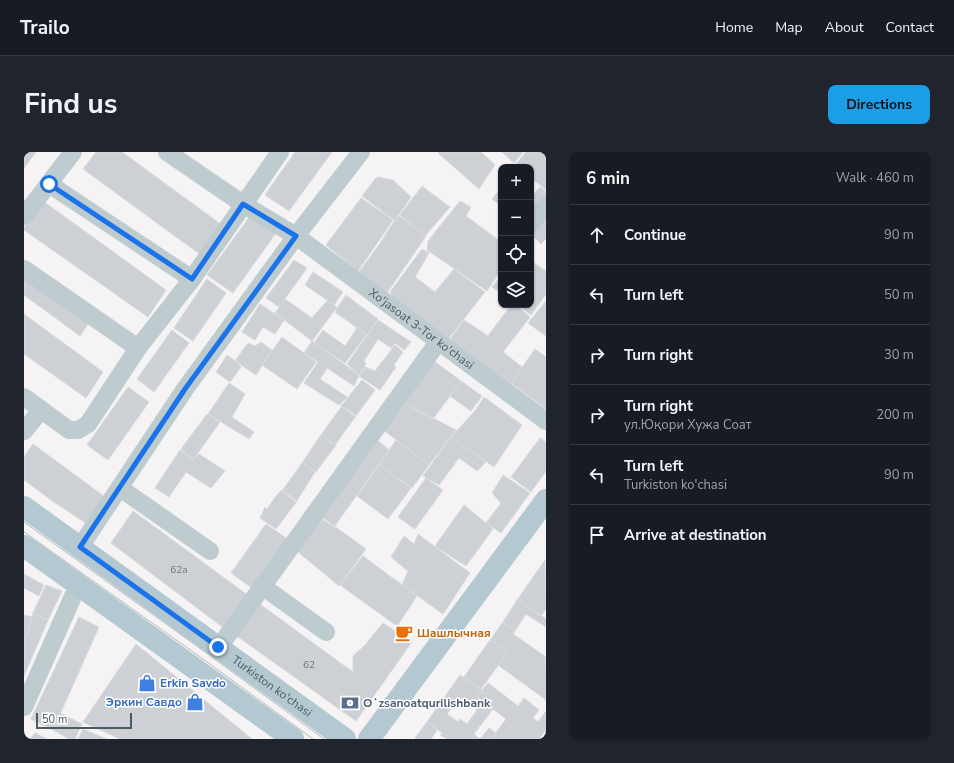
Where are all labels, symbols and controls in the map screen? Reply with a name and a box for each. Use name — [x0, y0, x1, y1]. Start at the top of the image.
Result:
text: Trailo — [20, 15, 70, 41]
text: Home — [715, 18, 753, 37]
text: Map — [775, 18, 803, 37]
text: About — [825, 18, 864, 37]
text: Contact — [886, 18, 934, 37]
text: Find us — [24, 85, 118, 123]
button: Directions — [828, 85, 930, 124]
map controls — [498, 164, 534, 308]
button: + — [498, 164, 534, 200]
text: 6 min — [586, 167, 630, 190]
text: Walk · 460 m — [836, 169, 914, 187]
route start — [40, 175, 58, 193]
button: − — [498, 200, 534, 236]
icon: ahead — [586, 224, 608, 246]
text: Continue — [624, 225, 686, 245]
text: 90 m — [884, 226, 914, 244]
button: locate — [498, 236, 534, 272]
button: layers — [498, 272, 534, 308]
icon: left — [586, 284, 608, 306]
street label: Xo'jasoat 3-Tor ko'chasi — [366, 285, 477, 373]
text: Turn left — [624, 285, 683, 305]
text: 50 m — [884, 286, 914, 304]
icon: right — [586, 344, 608, 366]
text: Turn right — [624, 345, 693, 365]
text: 30 m — [884, 346, 914, 364]
text: Turn right — [624, 396, 693, 416]
icon: right — [586, 404, 608, 426]
text: 200 m — [876, 406, 914, 424]
text: ул.Юқори Хужа Соат — [624, 416, 752, 434]
text: Turn left — [624, 456, 683, 476]
icon: left — [586, 464, 608, 486]
text: 90 m — [884, 466, 914, 484]
text: Turkiston ko'chasi — [624, 476, 727, 494]
icon: arrive — [586, 524, 608, 546]
text: Arrive at destination — [624, 525, 767, 545]
house number: 62а — [170, 563, 188, 577]
cafe icon: Шашлычная — [394, 623, 414, 643]
place label: Шашлычная — [417, 625, 491, 641]
route end — [209, 638, 227, 656]
street label: Turkiston ko'chasi — [229, 652, 315, 721]
house number: 62 — [303, 658, 315, 672]
shop icon: Erkin Savdo — [137, 673, 157, 693]
place label: Erkin Savdo — [160, 675, 226, 691]
shop icon: Эркин Савдо — [185, 692, 205, 712]
bank icon: Oʻzsanoatqurilishbank — [340, 693, 360, 713]
place label: Эркин Савдо — [106, 694, 182, 710]
place label: Oʻzsanoatqurilishbank — [363, 695, 491, 711]
scale bar — [36, 711, 132, 730]
text: 50 m — [42, 712, 67, 727]

